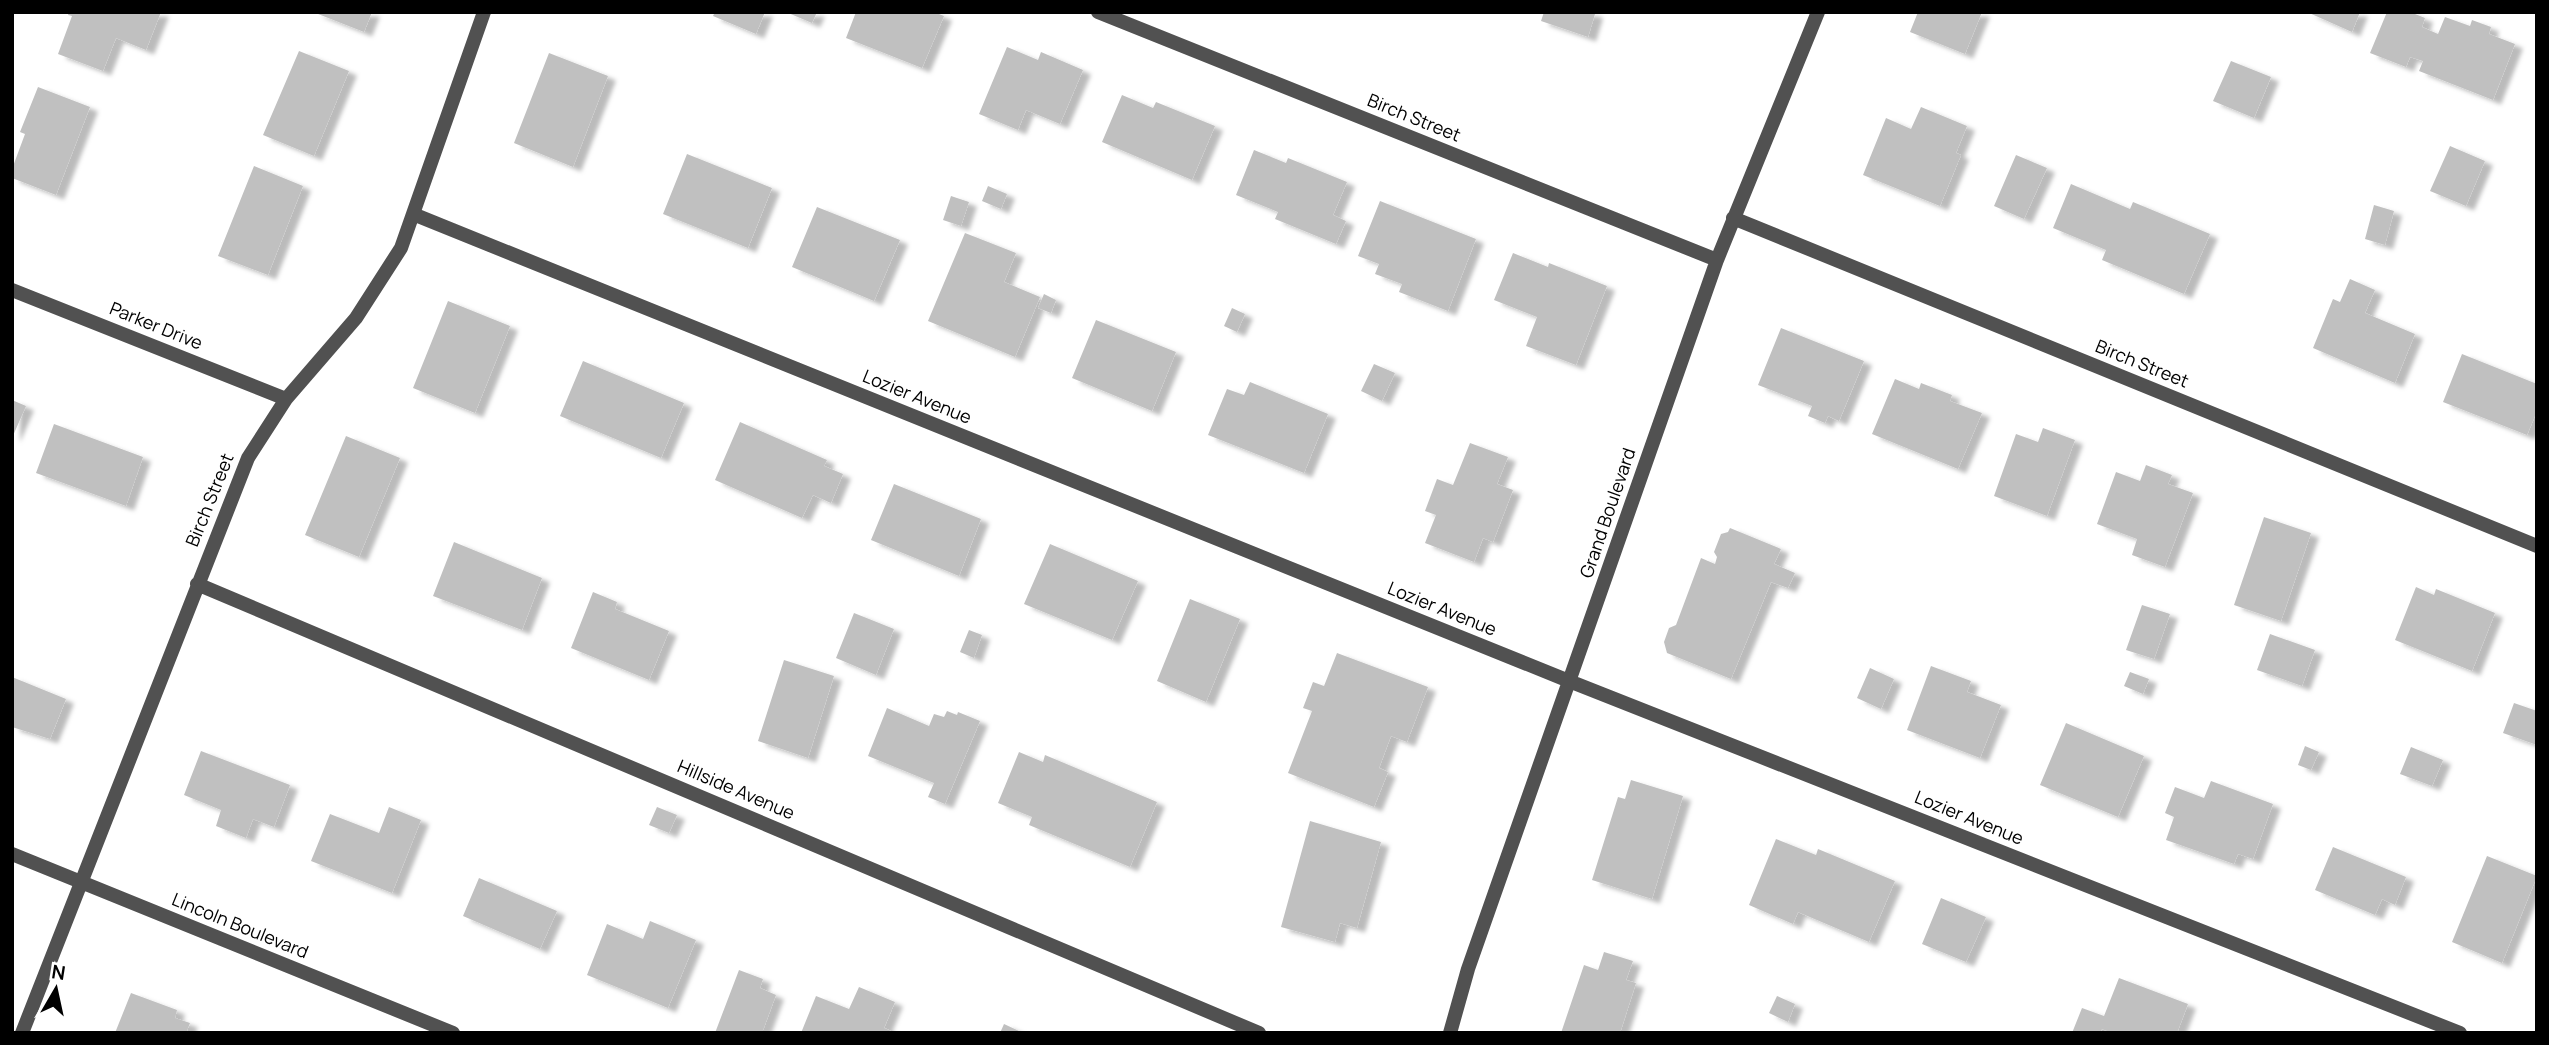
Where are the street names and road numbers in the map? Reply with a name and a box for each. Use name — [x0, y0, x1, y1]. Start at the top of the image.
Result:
street label: Birch Street — [1364, 87, 1465, 147]
street label: Parker Drive — [106, 296, 206, 355]
street label: Birch Street — [2092, 333, 2193, 393]
street label: Lozier Avenue — [859, 363, 975, 429]
street label: Grand Boulevard — [1574, 444, 1641, 581]
street label: Birch Street — [179, 449, 239, 550]
street label: Lozier Avenue — [1384, 575, 1500, 641]
street label: Hillside Avenue — [674, 754, 799, 825]
street label: Lozier Avenue — [1911, 784, 2027, 850]
street label: Lincoln Boulevard — [169, 887, 312, 963]

